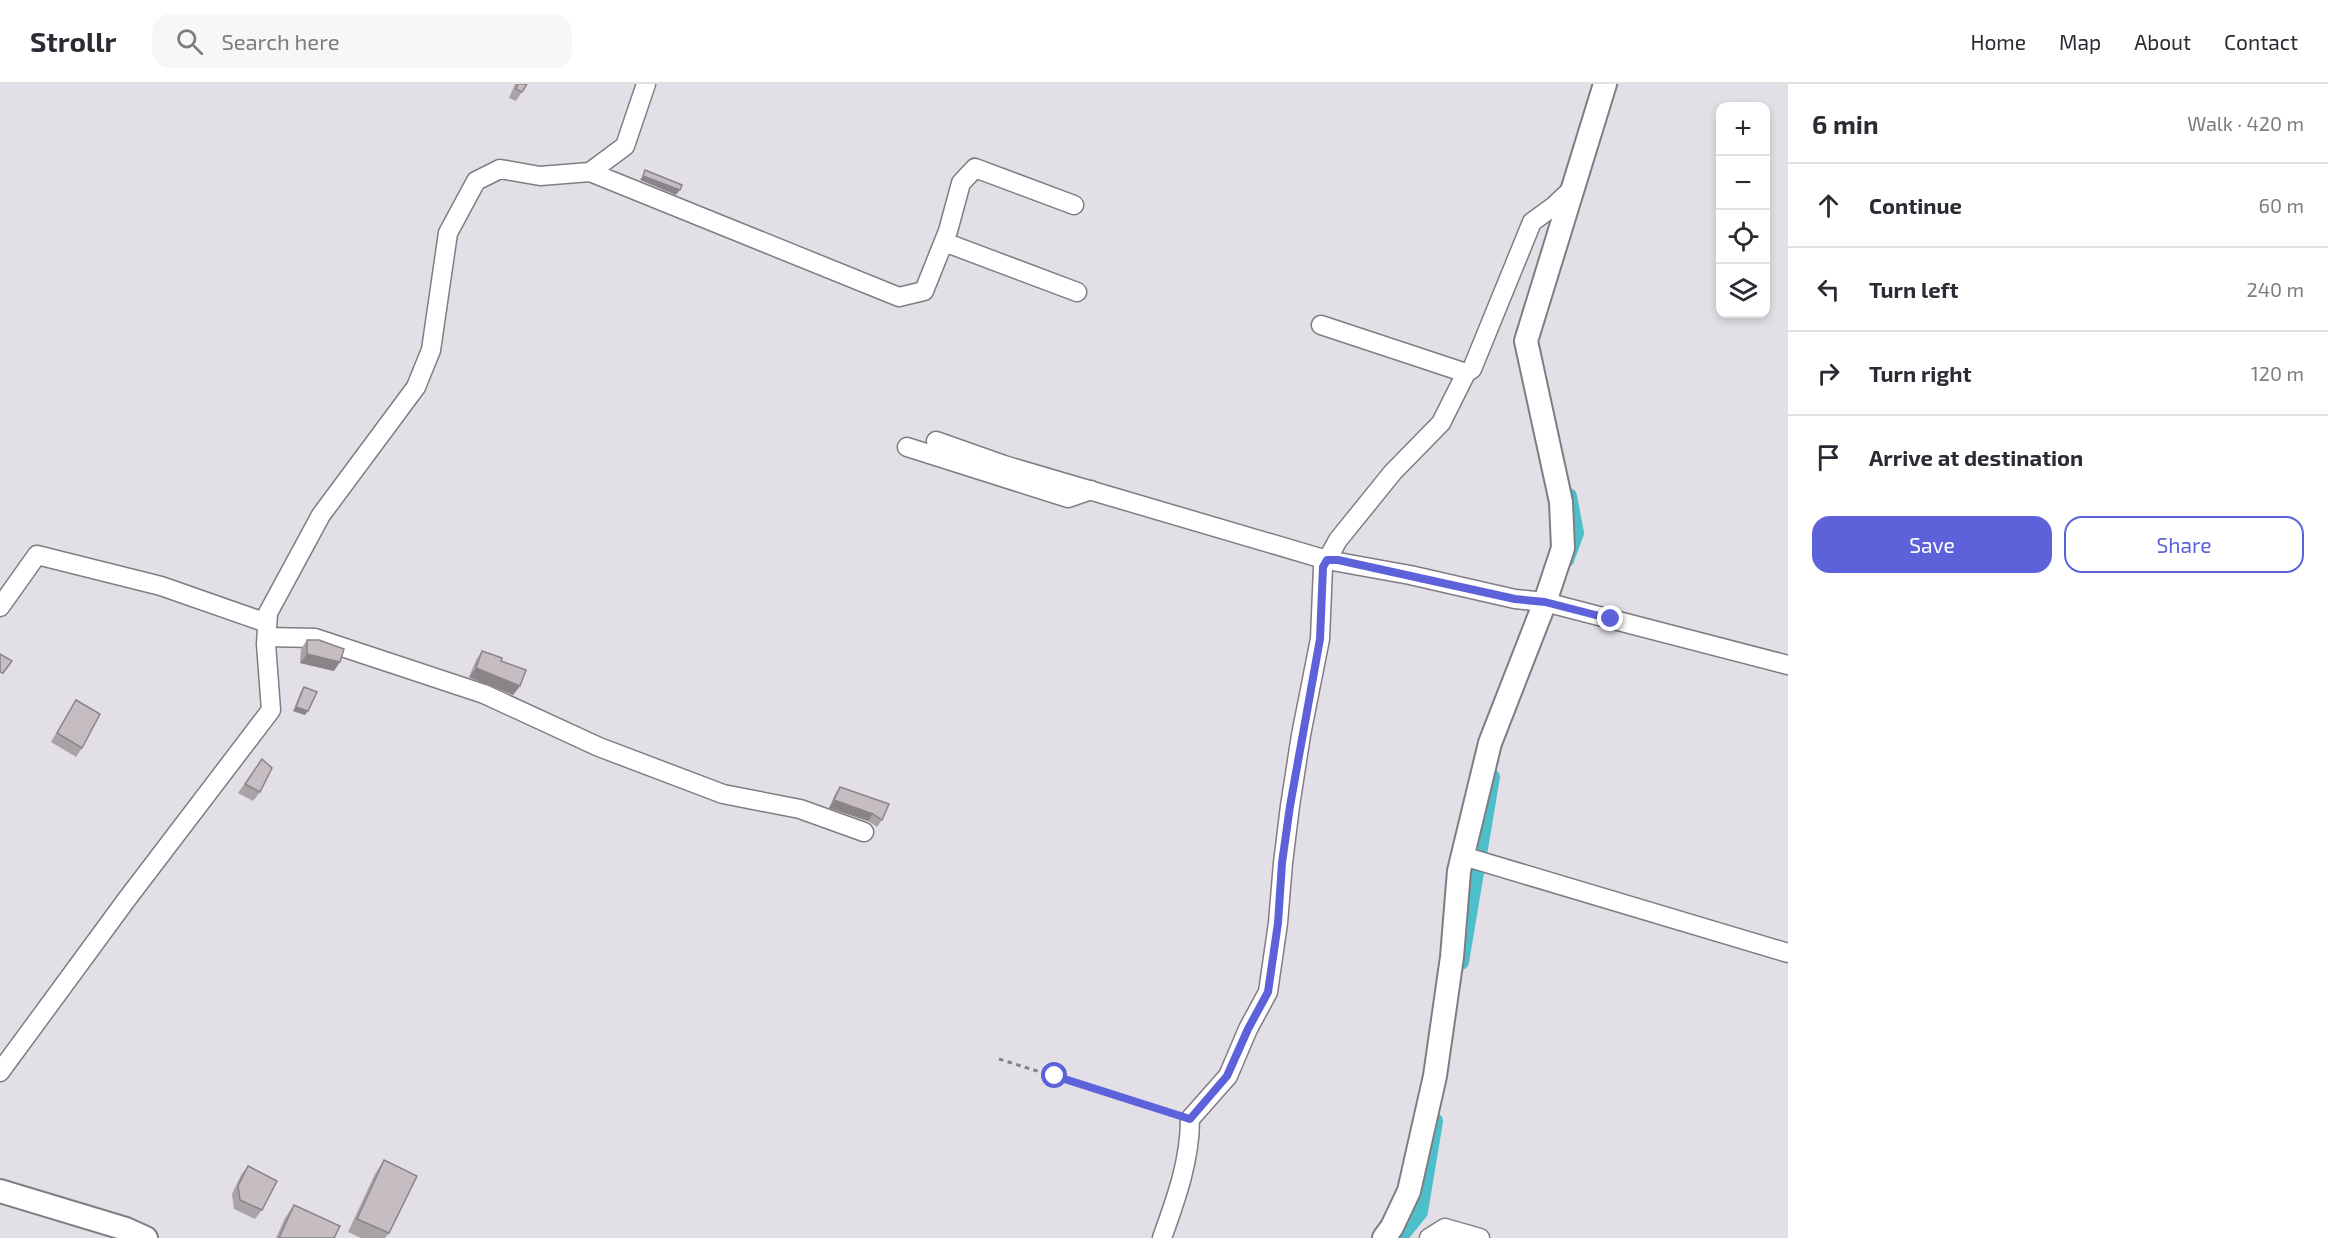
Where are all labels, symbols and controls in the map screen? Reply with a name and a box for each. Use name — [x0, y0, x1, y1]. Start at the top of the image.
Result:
search box — [152, 14, 572, 68]
text: Strollr — [30, 24, 116, 58]
icon: search — [173, 25, 206, 58]
text: Search here — [221, 28, 340, 54]
text: Home — [1970, 29, 2026, 54]
text: Map — [2059, 29, 2101, 54]
text: About — [2134, 29, 2191, 54]
text: Contact — [2224, 29, 2298, 54]
map controls — [1716, 102, 1770, 318]
button: + — [1716, 102, 1770, 156]
text: 6 min — [1812, 108, 1879, 139]
text: Walk · 420 m — [2187, 111, 2304, 135]
button: − — [1716, 156, 1770, 210]
icon: ahead — [1812, 189, 1845, 222]
text: Continue — [1869, 192, 1962, 218]
text: 60 m — [2259, 193, 2304, 217]
button: locate — [1716, 210, 1770, 264]
button: layers — [1716, 264, 1770, 318]
icon: left — [1812, 273, 1845, 306]
text: Turn left — [1869, 276, 1958, 302]
text: 240 m — [2246, 277, 2304, 301]
icon: right — [1812, 357, 1845, 390]
text: Turn right — [1869, 360, 1971, 386]
text: 120 m — [2251, 361, 2304, 385]
icon: arrive — [1812, 441, 1845, 474]
text: Arrive at destination — [1869, 444, 2083, 470]
button: Save — [1812, 516, 2052, 573]
button: Share — [2064, 516, 2304, 573]
route end — [1597, 605, 1623, 631]
route start — [1041, 1062, 1067, 1088]

